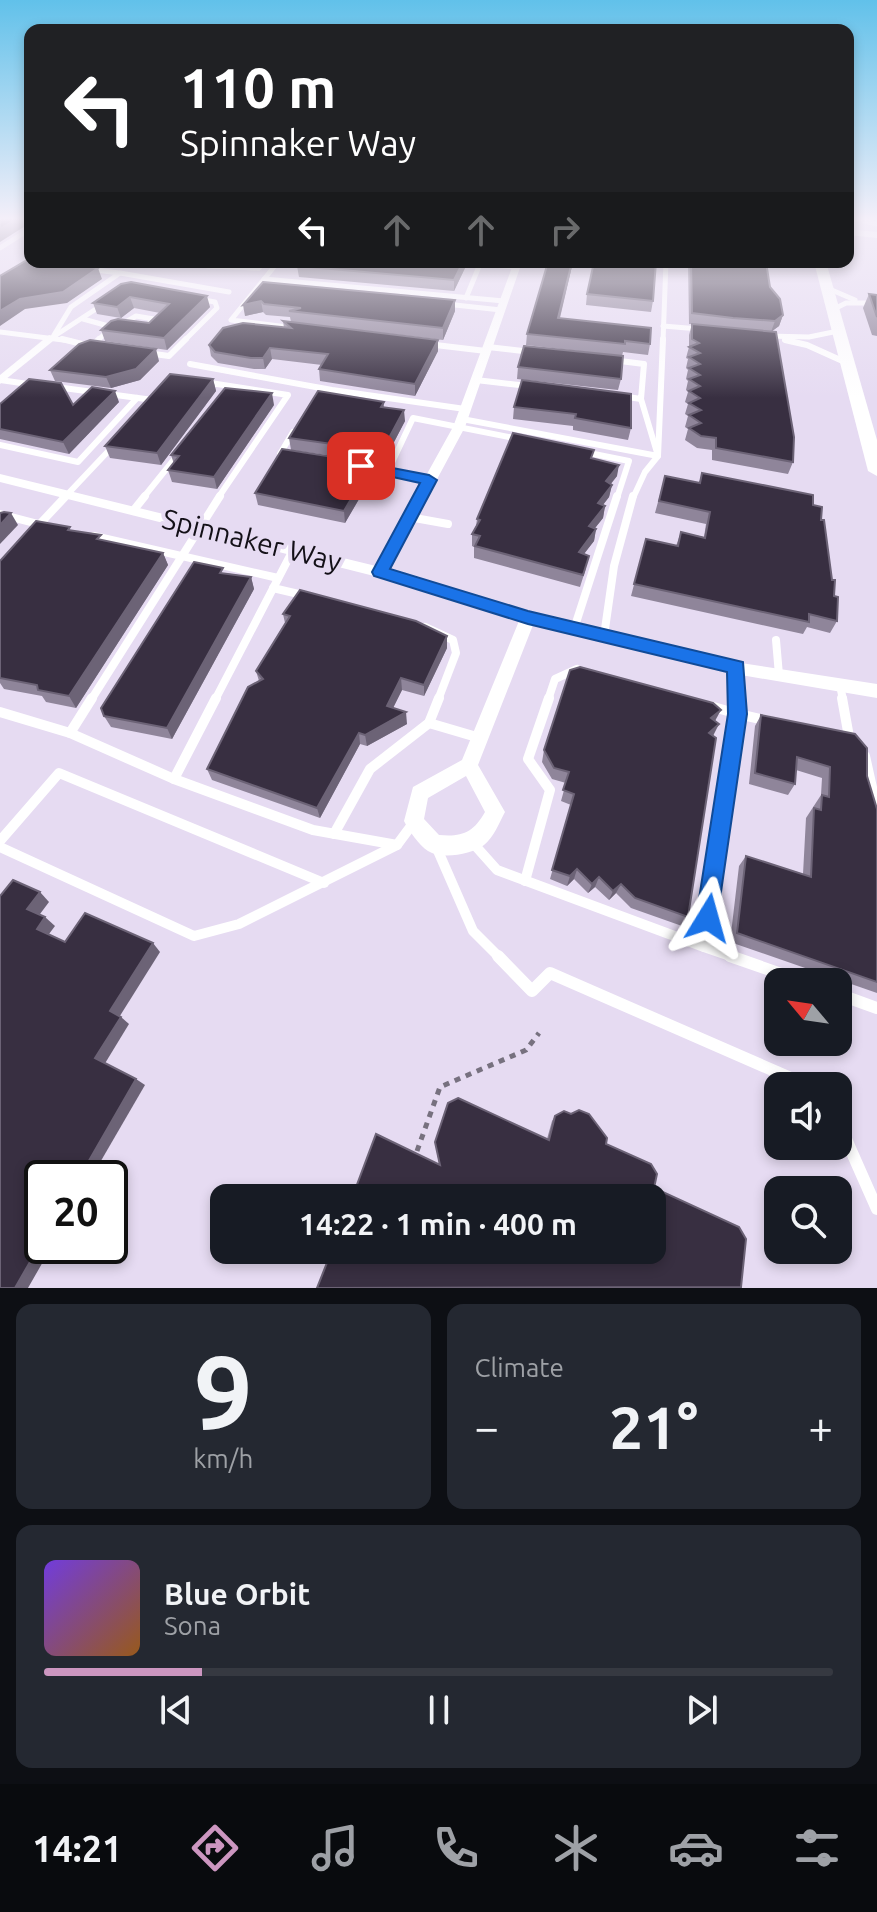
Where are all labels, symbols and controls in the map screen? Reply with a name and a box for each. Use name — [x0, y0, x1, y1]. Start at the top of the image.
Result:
icon: left — [48, 56, 152, 160]
text: 110 m — [180, 56, 336, 119]
text: Spinnaker Way — [180, 122, 416, 163]
icon: left — [291, 208, 335, 252]
icon: ahead — [375, 208, 419, 252]
icon: ahead — [459, 208, 503, 252]
icon: right — [543, 208, 587, 252]
pin — [327, 432, 395, 500]
icon: arrive — [339, 444, 383, 488]
street label: Spinnaker Way — [159, 502, 345, 577]
position arrow — [666, 876, 750, 960]
north arrow — [764, 968, 852, 1056]
map controls — [764, 968, 852, 1264]
button: sound — [764, 1072, 852, 1160]
speed limit sign: 20 — [24, 1160, 128, 1264]
button: search — [764, 1176, 852, 1264]
text: 14:22 · 1 min · 400 m — [299, 1207, 577, 1241]
text: 9 — [194, 1333, 253, 1450]
text: Climate — [475, 1353, 564, 1382]
text: 21° — [609, 1393, 698, 1460]
text: − — [475, 1402, 499, 1451]
text: + — [808, 1402, 833, 1451]
text: km/h — [193, 1444, 253, 1473]
text: Blue Orbit — [164, 1577, 310, 1611]
text: Sona — [164, 1611, 221, 1640]
icon: previous — [154, 1688, 198, 1732]
icon: pause — [417, 1688, 461, 1732]
icon: next — [680, 1688, 724, 1732]
icon: directions — [187, 1820, 243, 1876]
icon: music — [307, 1820, 363, 1876]
icon: phone — [428, 1820, 484, 1876]
icon: climate — [548, 1820, 604, 1876]
icon: car — [668, 1820, 724, 1876]
icon: filters — [789, 1820, 845, 1876]
text: 14:21 — [32, 1828, 122, 1869]

